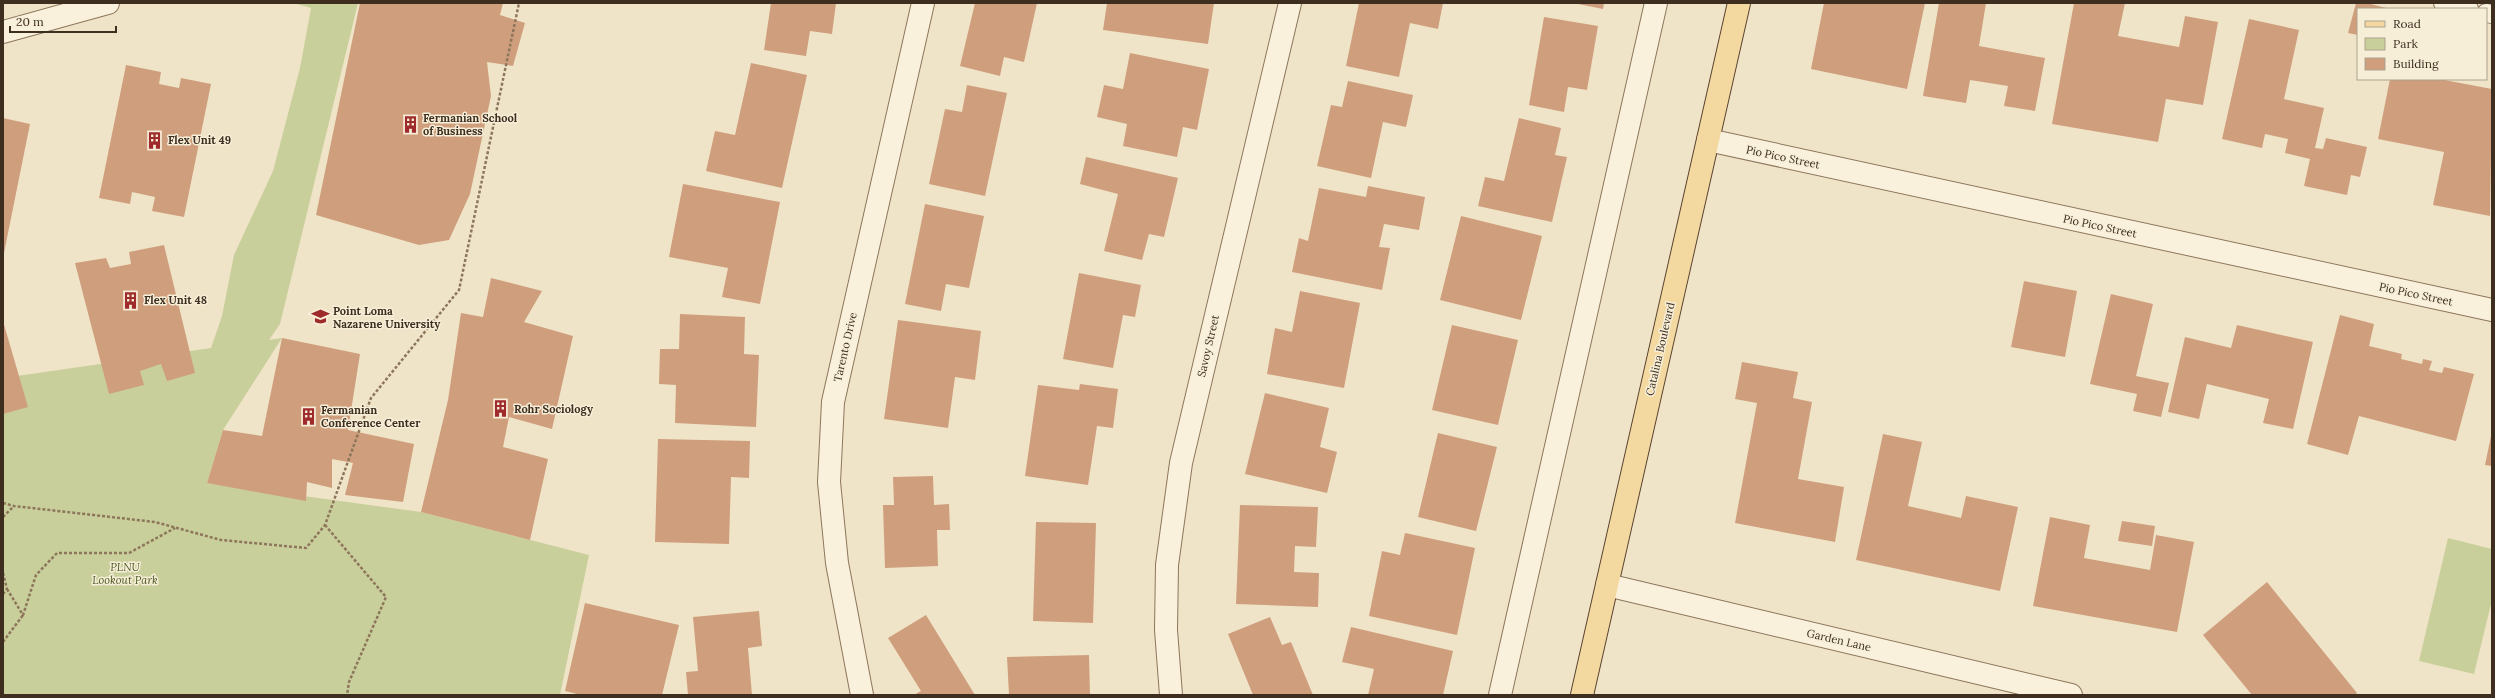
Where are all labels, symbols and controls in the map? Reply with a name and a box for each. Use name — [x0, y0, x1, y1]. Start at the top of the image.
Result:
scale bar — [10, 8, 116, 34]
legend — [2357, 8, 2487, 80]
text: 20 m — [16, 14, 44, 29]
text: Road — [2393, 16, 2421, 31]
text: Park — [2393, 36, 2419, 51]
text: Building — [2393, 56, 2439, 71]
place label: Fermanian School of Business — [423, 111, 518, 138]
building icon: Fermanian School of Business — [400, 114, 420, 134]
building icon: Flex Unit 49 — [145, 130, 165, 150]
place label: Flex Unit 49 — [168, 133, 231, 147]
street label: Pio Pico Street — [1745, 142, 1822, 172]
street label: Pio Pico Street — [2062, 211, 2139, 241]
street label: Pio Pico Street — [2378, 279, 2455, 309]
building icon: Flex Unit 48 — [121, 290, 141, 310]
place label: Flex Unit 48 — [144, 293, 207, 307]
street label: Catalina Boulevard — [1642, 300, 1678, 397]
place label: Point Loma Nazarene University — [333, 304, 441, 331]
school or university icon: Point Loma Nazarene University — [310, 307, 330, 327]
street label: Tarento Drive — [830, 311, 860, 383]
street label: Savoy Street — [1194, 313, 1222, 379]
building icon: Rohr Sociology — [491, 399, 511, 419]
place label: Rohr Sociology — [514, 402, 594, 416]
place label: Fermanian Conference Center — [321, 403, 421, 430]
building icon: Fermanian Conference Center — [298, 406, 318, 426]
park label: PLNU Lookout Park — [92, 560, 158, 587]
street label: Garden Lane — [1805, 626, 1873, 654]

